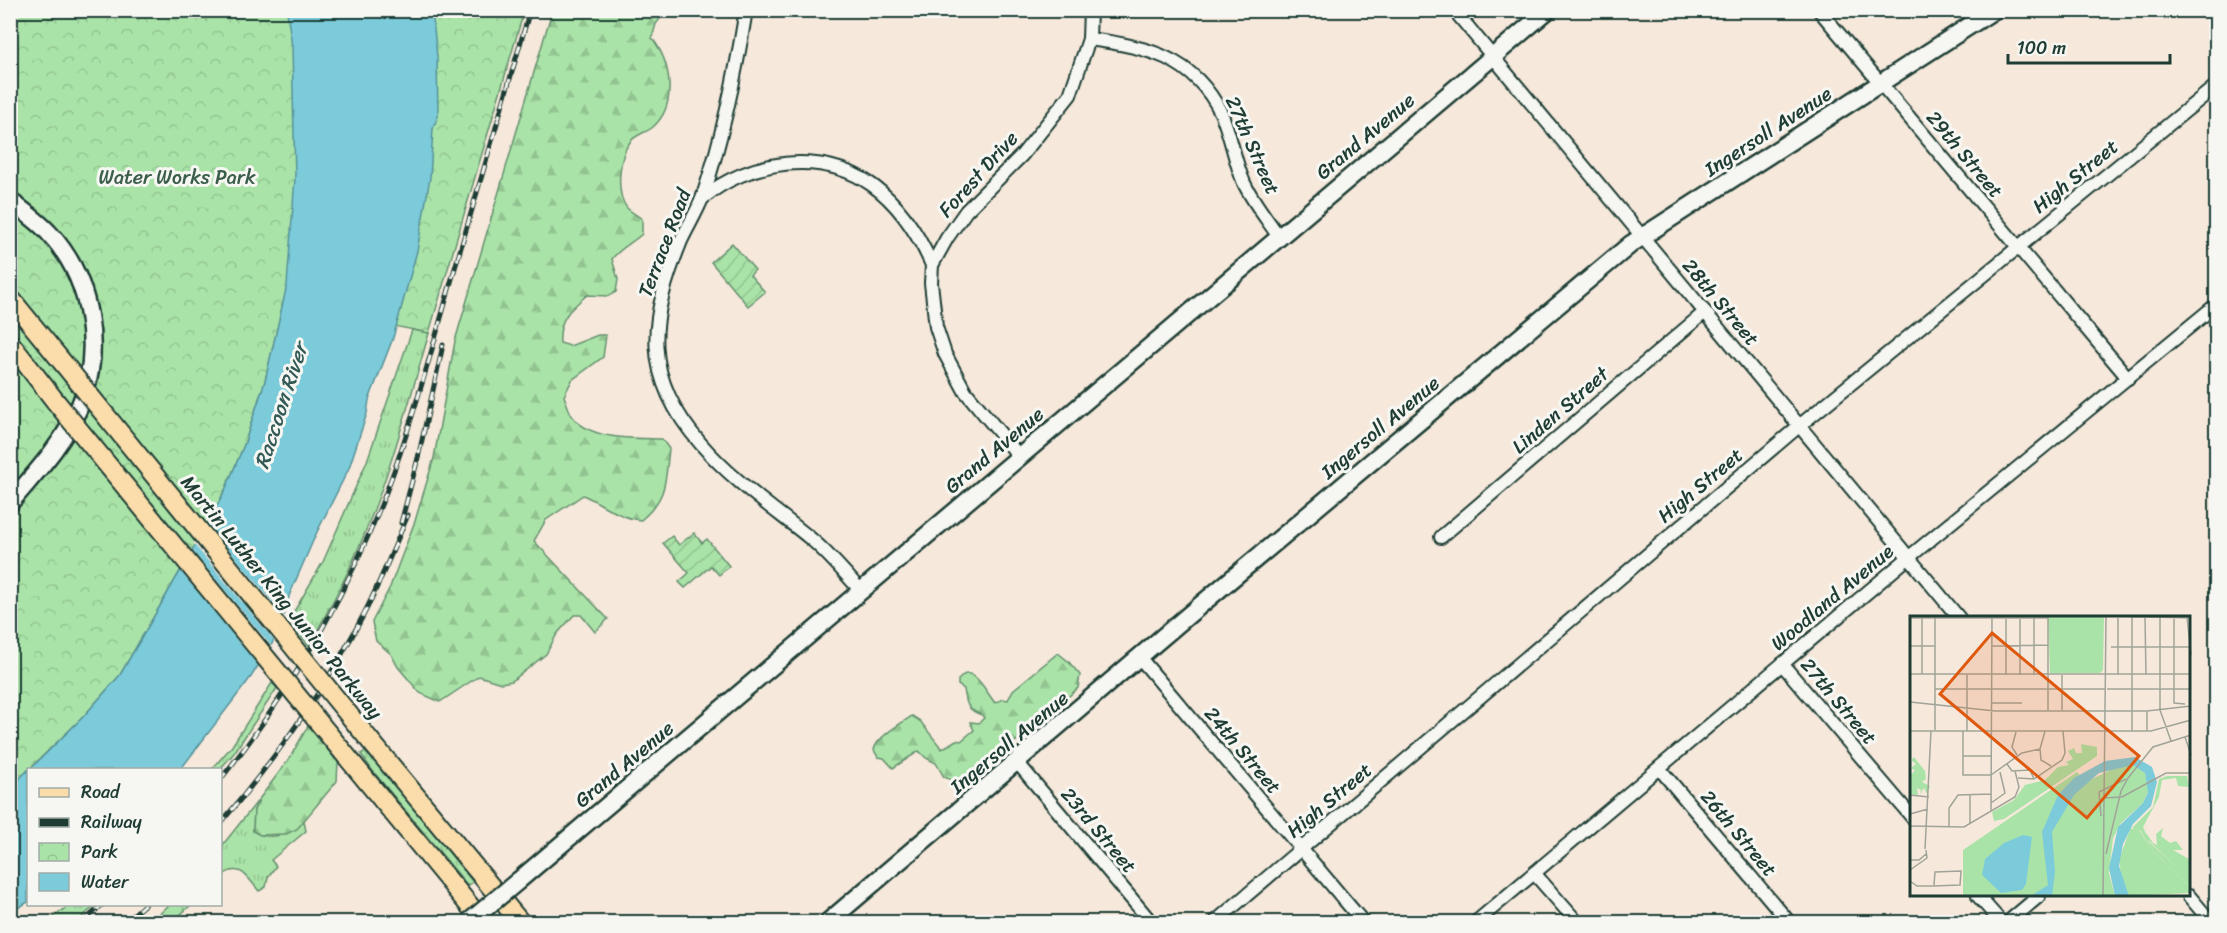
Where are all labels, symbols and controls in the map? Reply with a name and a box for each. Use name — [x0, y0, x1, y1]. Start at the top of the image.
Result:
scale bar — [2008, 27, 2170, 65]
text: 100 m — [2017, 32, 2066, 64]
street label: Ingersoll Avenue — [1696, 77, 1839, 187]
street label: Grand Avenue — [1307, 84, 1423, 189]
street label: 27th Street — [1215, 90, 1290, 201]
street label: 29th Street — [1917, 102, 2012, 207]
street label: Forest Drive — [929, 123, 1027, 226]
street label: High Street — [2024, 130, 2127, 223]
park label: Water Works Park — [99, 160, 256, 195]
street label: Terrace Road — [628, 182, 702, 303]
street label: 28th Street — [1673, 250, 1768, 354]
water label: Raccoon River — [243, 334, 320, 474]
street label: Linden Street — [1504, 357, 1618, 463]
street label: Ingersoll Avenue — [1312, 367, 1448, 489]
street label: Grand Avenue — [936, 398, 1052, 503]
street label: High Street — [1649, 439, 1751, 532]
street label: Martin Luther King Junior Parkway — [171, 467, 392, 728]
street label: Woodland Avenue — [1763, 535, 1902, 660]
inset map — [1910, 616, 2191, 897]
street label: 27th Street — [1791, 650, 1886, 753]
street label: Ingersoll Avenue — [941, 682, 1077, 804]
street label: 24th Street — [1195, 698, 1290, 803]
street label: Grand Avenue — [566, 712, 682, 817]
street label: High Street — [1278, 754, 1380, 847]
legend — [27, 768, 222, 906]
text: Road — [81, 776, 121, 808]
street label: 23rd Street — [1052, 779, 1146, 882]
street label: 26th Street — [1691, 782, 1786, 885]
text: Railway — [81, 806, 143, 838]
text: Park — [81, 836, 118, 868]
text: Water — [81, 866, 130, 898]

